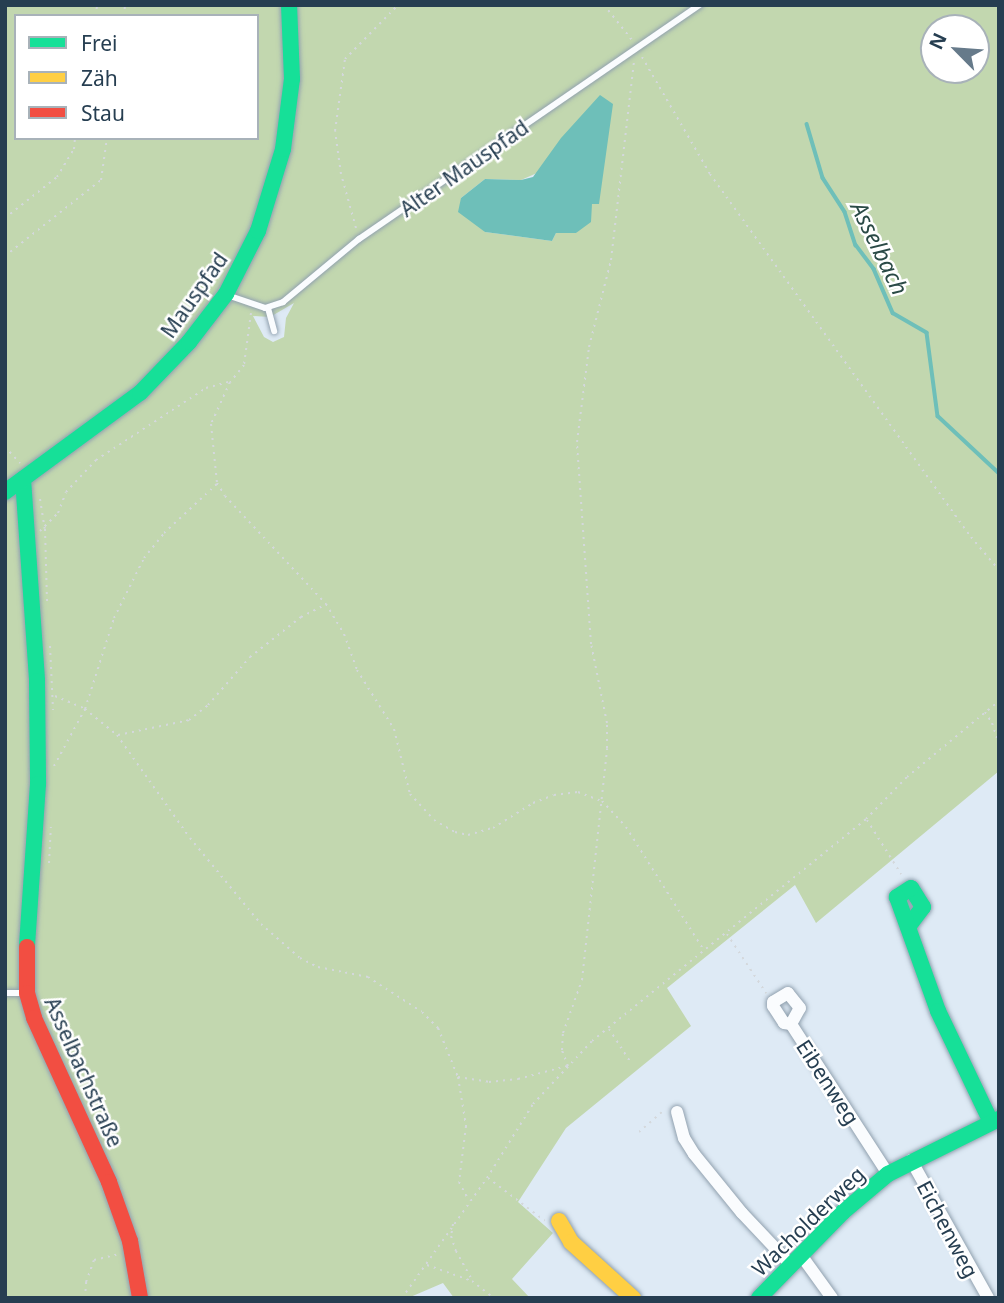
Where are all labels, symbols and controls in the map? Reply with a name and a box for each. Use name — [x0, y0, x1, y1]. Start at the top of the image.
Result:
legend — [14, 14, 259, 140]
north arrow — [920, 14, 990, 84]
text: N — [923, 28, 953, 53]
text: Frei — [81, 29, 117, 57]
text: Zäh — [81, 64, 118, 92]
text: Stau — [81, 99, 125, 127]
street label: Alter Mauspfad — [395, 114, 533, 222]
water label: Asselbach — [846, 197, 914, 299]
street label: Mauspfad — [155, 247, 233, 343]
street label: Asselbachstraße — [40, 993, 128, 1151]
street label: Eibenweg — [791, 1035, 865, 1129]
street label: Wacholderweg — [746, 1161, 870, 1281]
street label: Eichenweg — [912, 1176, 984, 1282]

